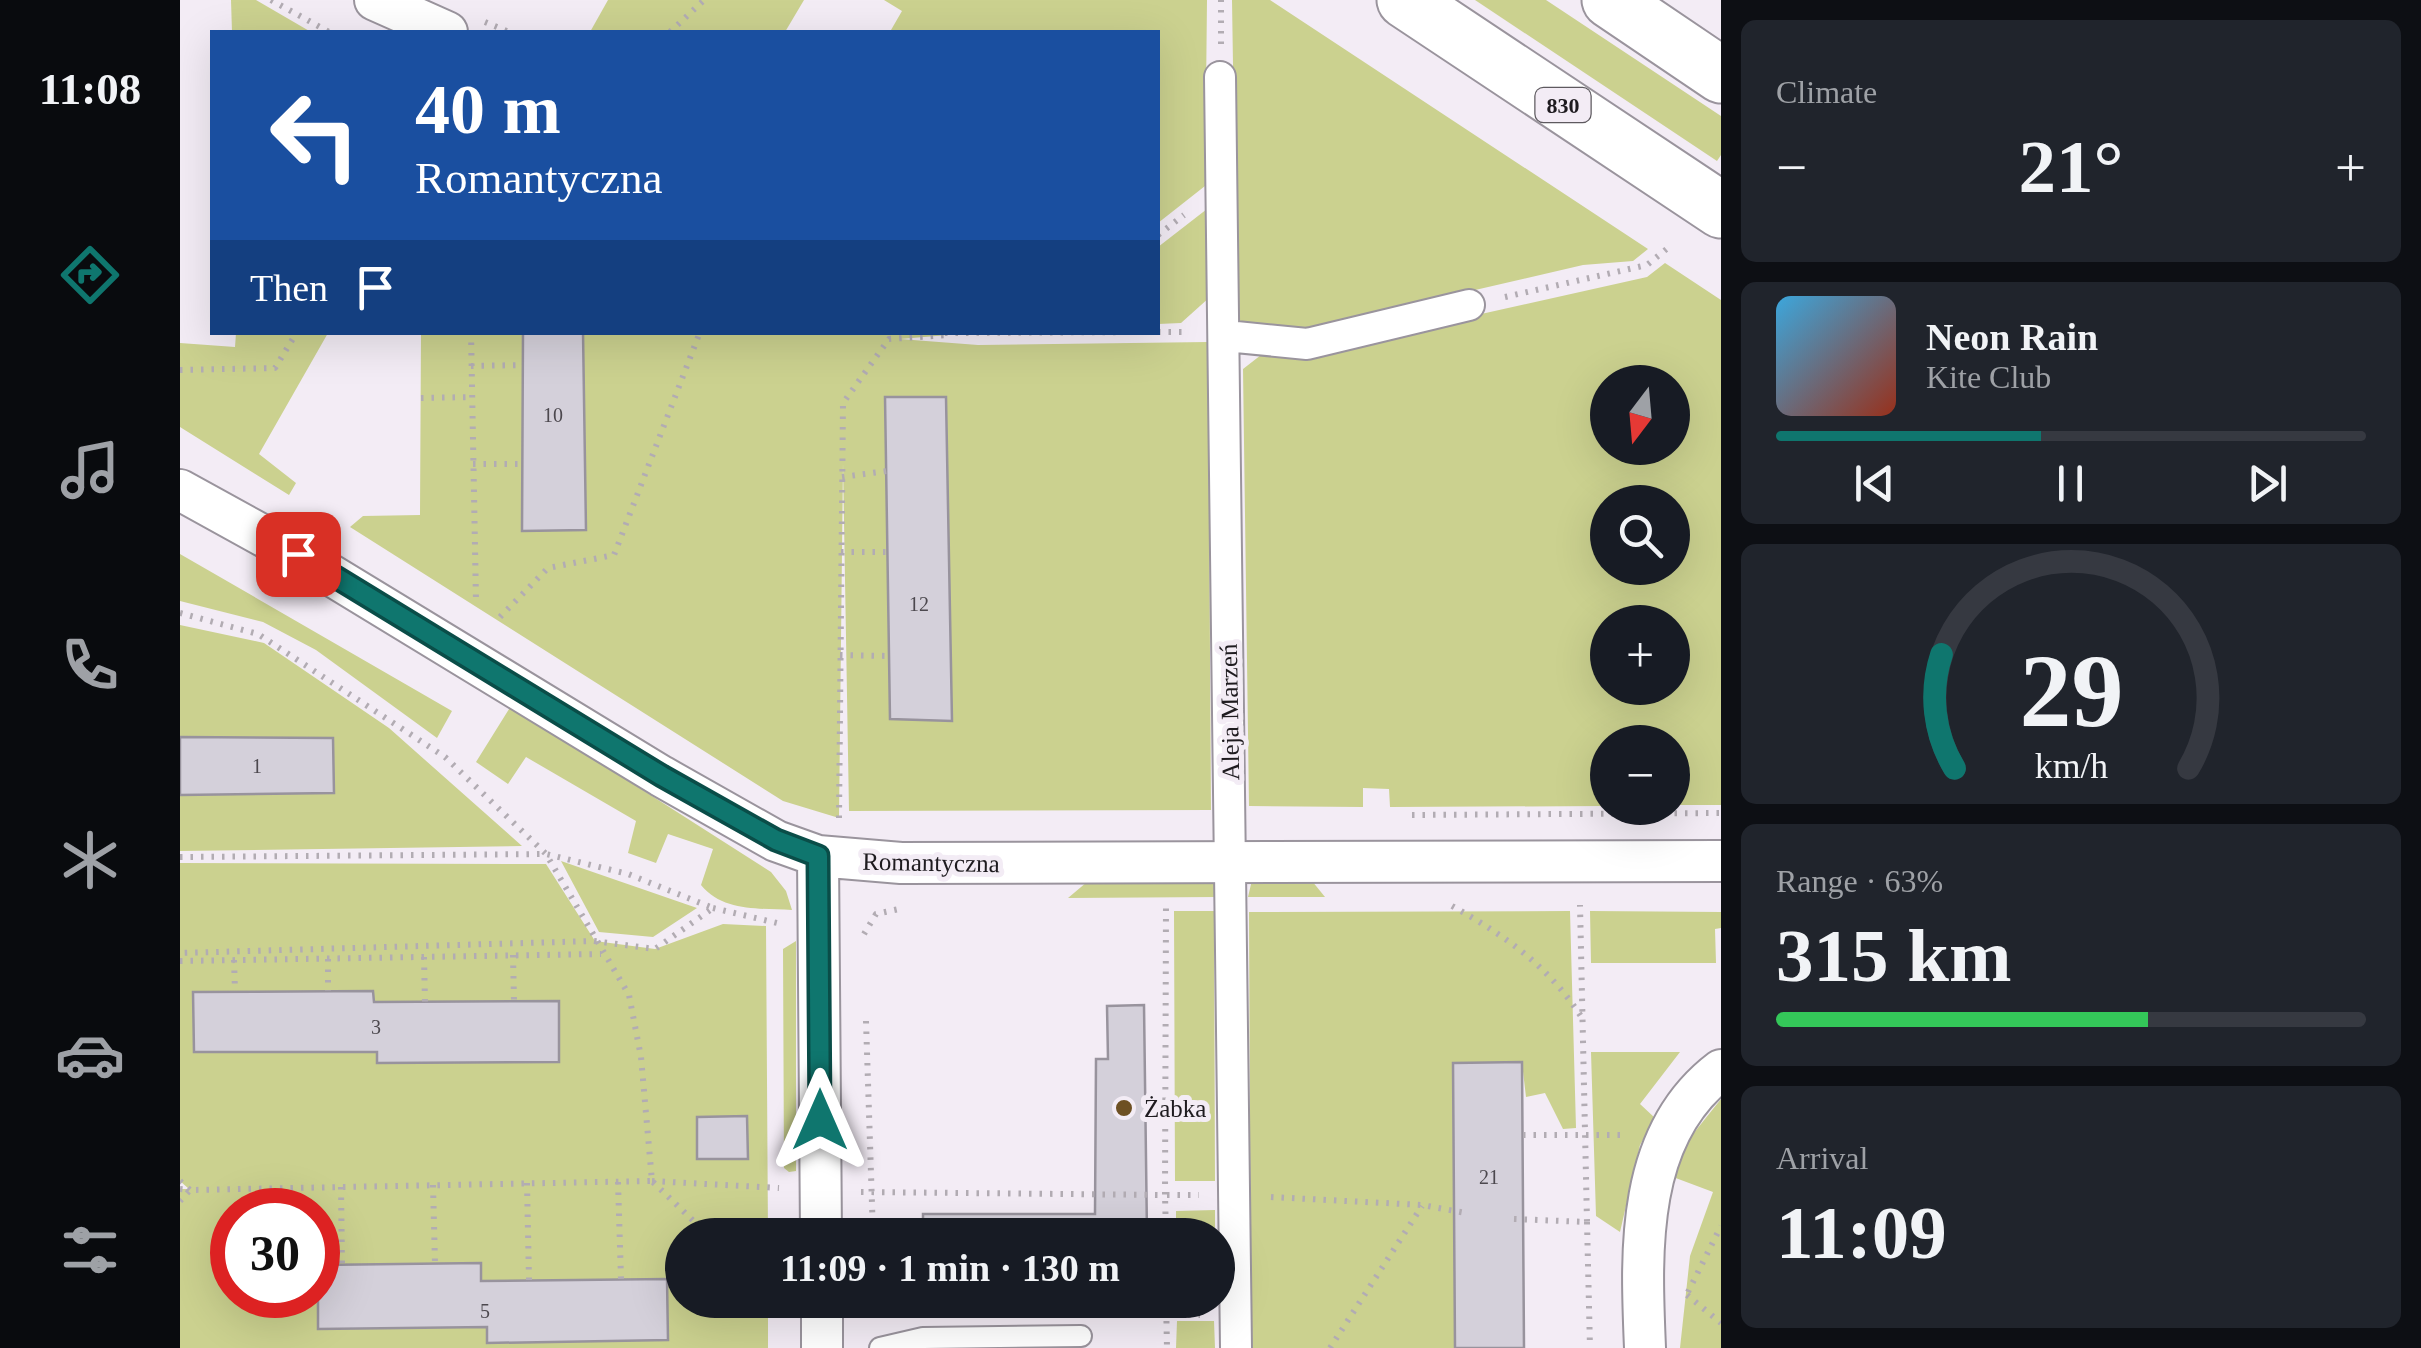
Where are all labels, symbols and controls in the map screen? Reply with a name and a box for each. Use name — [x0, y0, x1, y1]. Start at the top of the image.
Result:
text: 11:08 — [39, 64, 141, 114]
icon: left — [250, 70, 380, 200]
text: 40 m — [415, 71, 561, 148]
text: Climate — [1776, 74, 1877, 110]
road number: 830 — [1536, 88, 1590, 122]
text: 21° — [2019, 125, 2124, 208]
text: − — [1776, 137, 1807, 198]
text: + — [2335, 137, 2366, 198]
text: Romantyczna — [415, 153, 662, 203]
icon: directions — [55, 240, 125, 310]
icon: arrive — [348, 260, 403, 315]
text: Then — [250, 267, 328, 309]
text: Neon Rain — [1926, 316, 2098, 358]
text: Kite Club — [1926, 359, 2051, 395]
north arrow — [1590, 365, 1690, 465]
map controls — [1590, 365, 1690, 825]
house number: 10 — [543, 404, 563, 426]
icon: music — [55, 435, 125, 505]
icon: previous — [1847, 456, 1902, 511]
icon: pause — [2043, 456, 2098, 511]
icon: next — [2240, 456, 2295, 511]
button: search — [1590, 485, 1690, 585]
pin — [256, 512, 341, 597]
icon: arrive — [271, 527, 326, 582]
house number: 12 — [909, 593, 929, 615]
button: + — [1590, 605, 1690, 705]
icon: phone — [55, 630, 125, 700]
text: 29 — [2019, 633, 2123, 748]
street label: Aleja Marzeń — [1215, 643, 1244, 781]
button: − — [1590, 725, 1690, 825]
text: km/h — [2034, 746, 2108, 786]
house number: 1 — [252, 755, 262, 777]
icon: climate — [55, 825, 125, 895]
street label: Romantyczna — [862, 848, 1000, 877]
text: Range · 63% — [1776, 863, 1943, 899]
text: 315 km — [1776, 914, 2011, 997]
house number: 3 — [371, 1016, 381, 1038]
icon: car — [55, 1020, 125, 1090]
position arrow — [768, 1068, 872, 1172]
place label: Żabka — [1144, 1095, 1206, 1122]
marker: Żabka — [1113, 1097, 1135, 1119]
text: Arrival — [1776, 1140, 1868, 1176]
house number: 21 — [1479, 1166, 1499, 1188]
speed limit sign: 30 — [210, 1188, 340, 1318]
text: 11:09 — [1776, 1191, 1947, 1274]
icon: filters — [55, 1215, 125, 1285]
text: 11:09 · 1 min · 130 m — [780, 1247, 1120, 1289]
house number: 5 — [480, 1300, 490, 1322]

